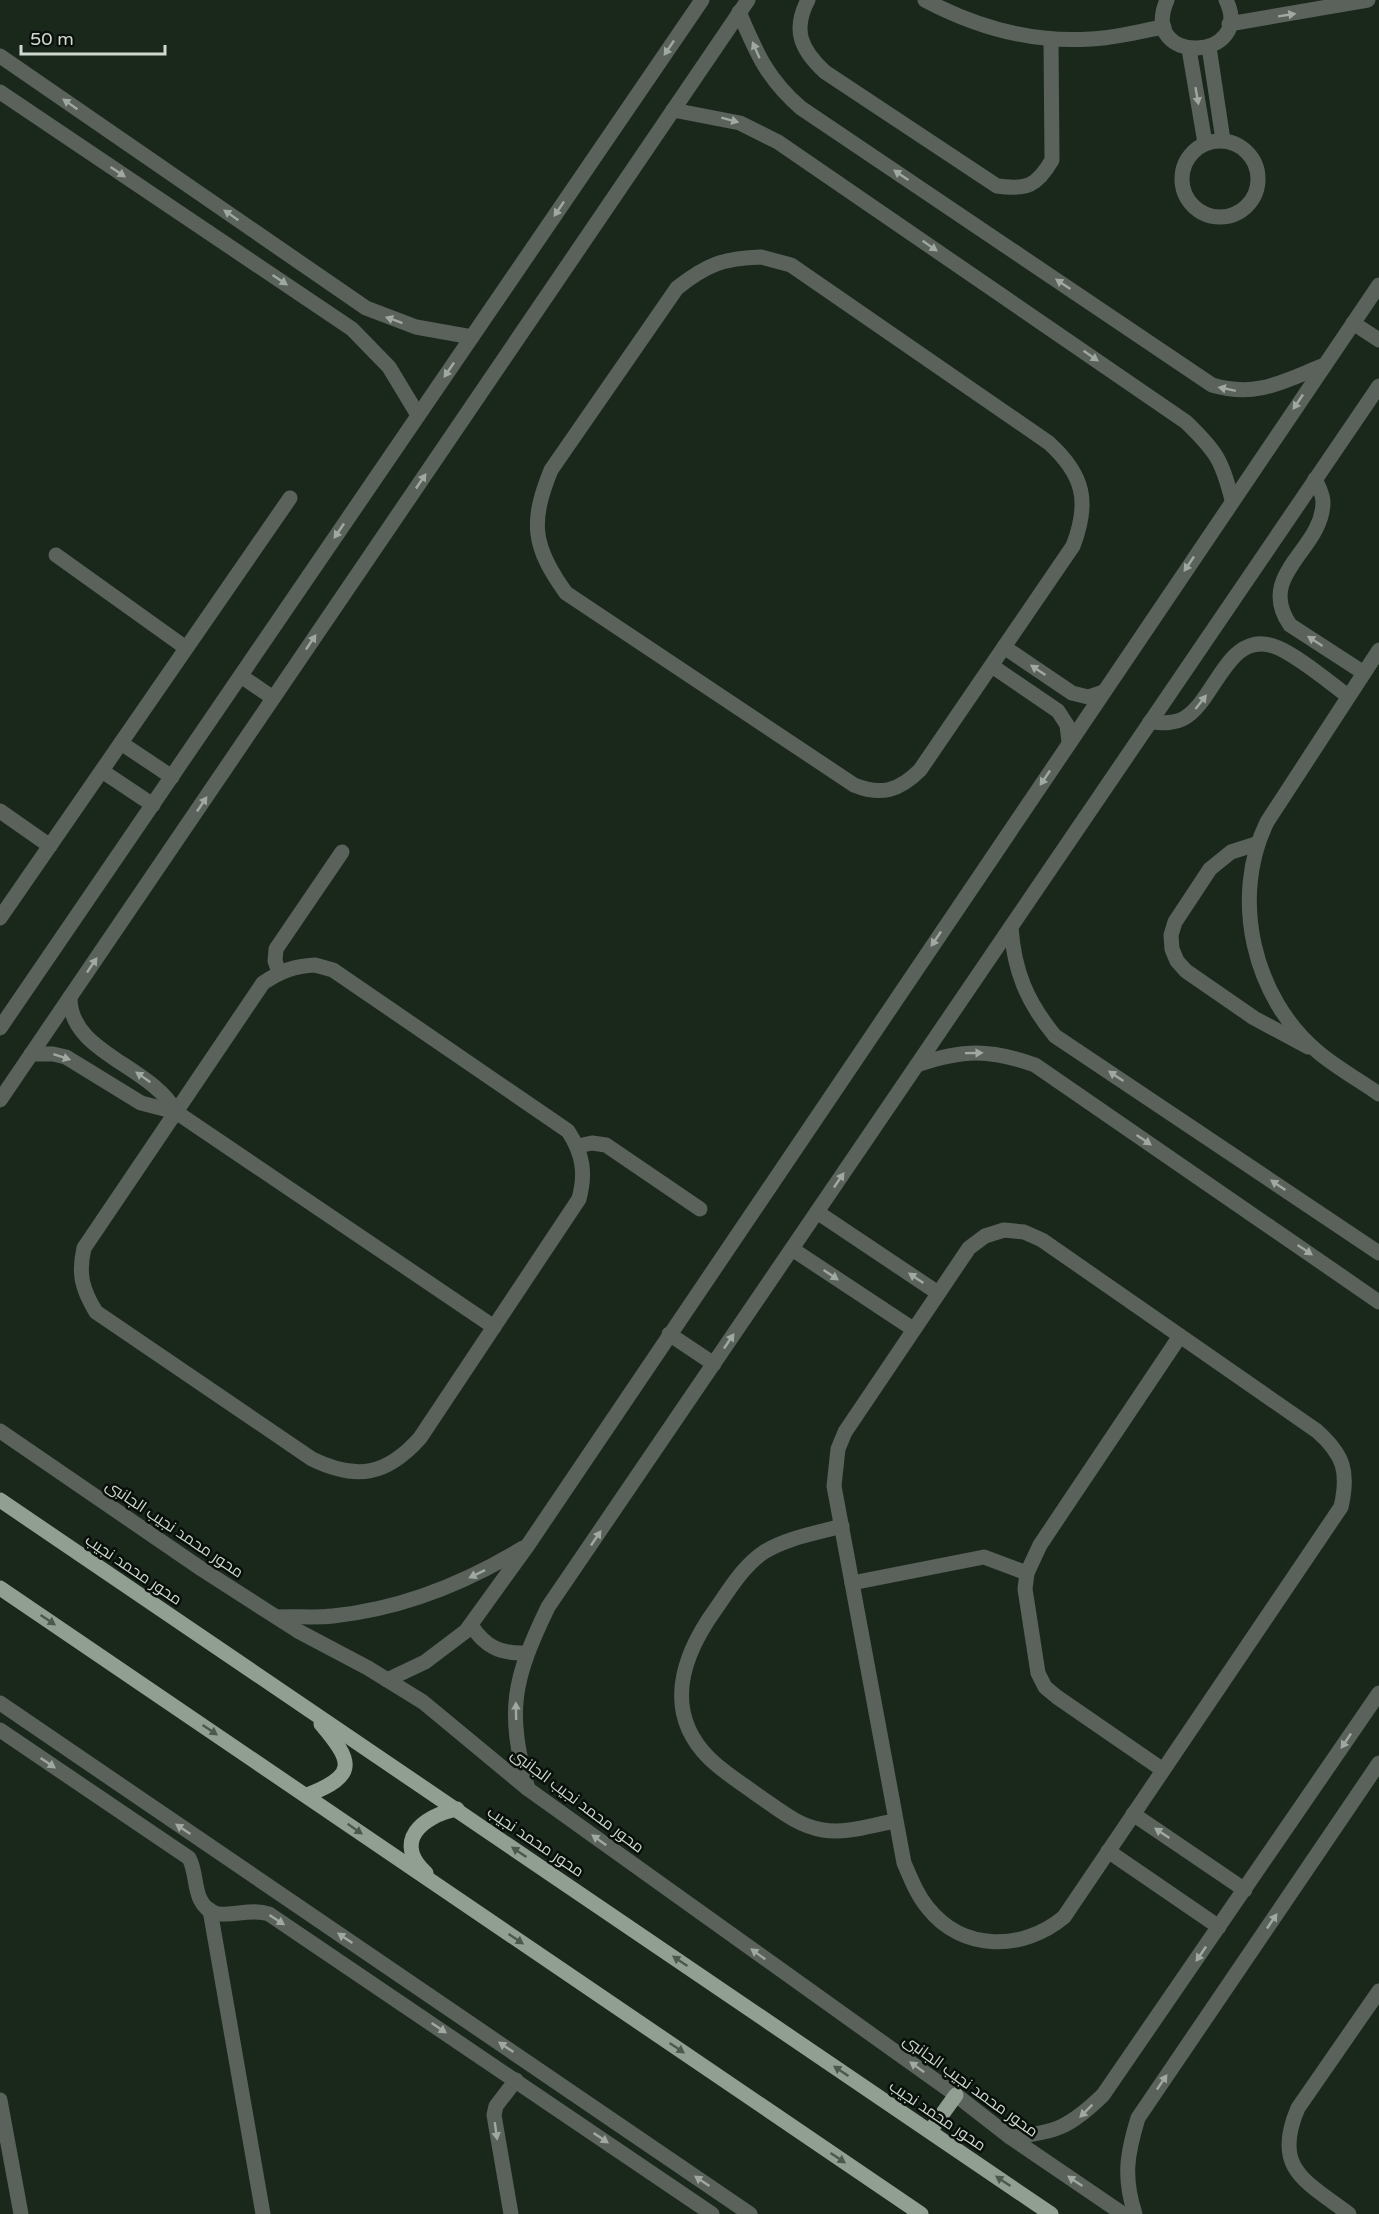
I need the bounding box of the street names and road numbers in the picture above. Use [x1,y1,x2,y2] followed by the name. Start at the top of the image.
[102,1475,248,1581] street label: محور محمد نجيب الجانبى
[82,1530,186,1608] street label: محور محمد نجيب
[508,1744,648,1856] street label: محور محمد نجيب الجانبى
[484,1802,588,1880] street label: محور محمد نجيب
[900,2030,1042,2140] street label: محور محمد نجيب الجانبى
[886,2076,990,2154] street label: محور محمد نجيب

